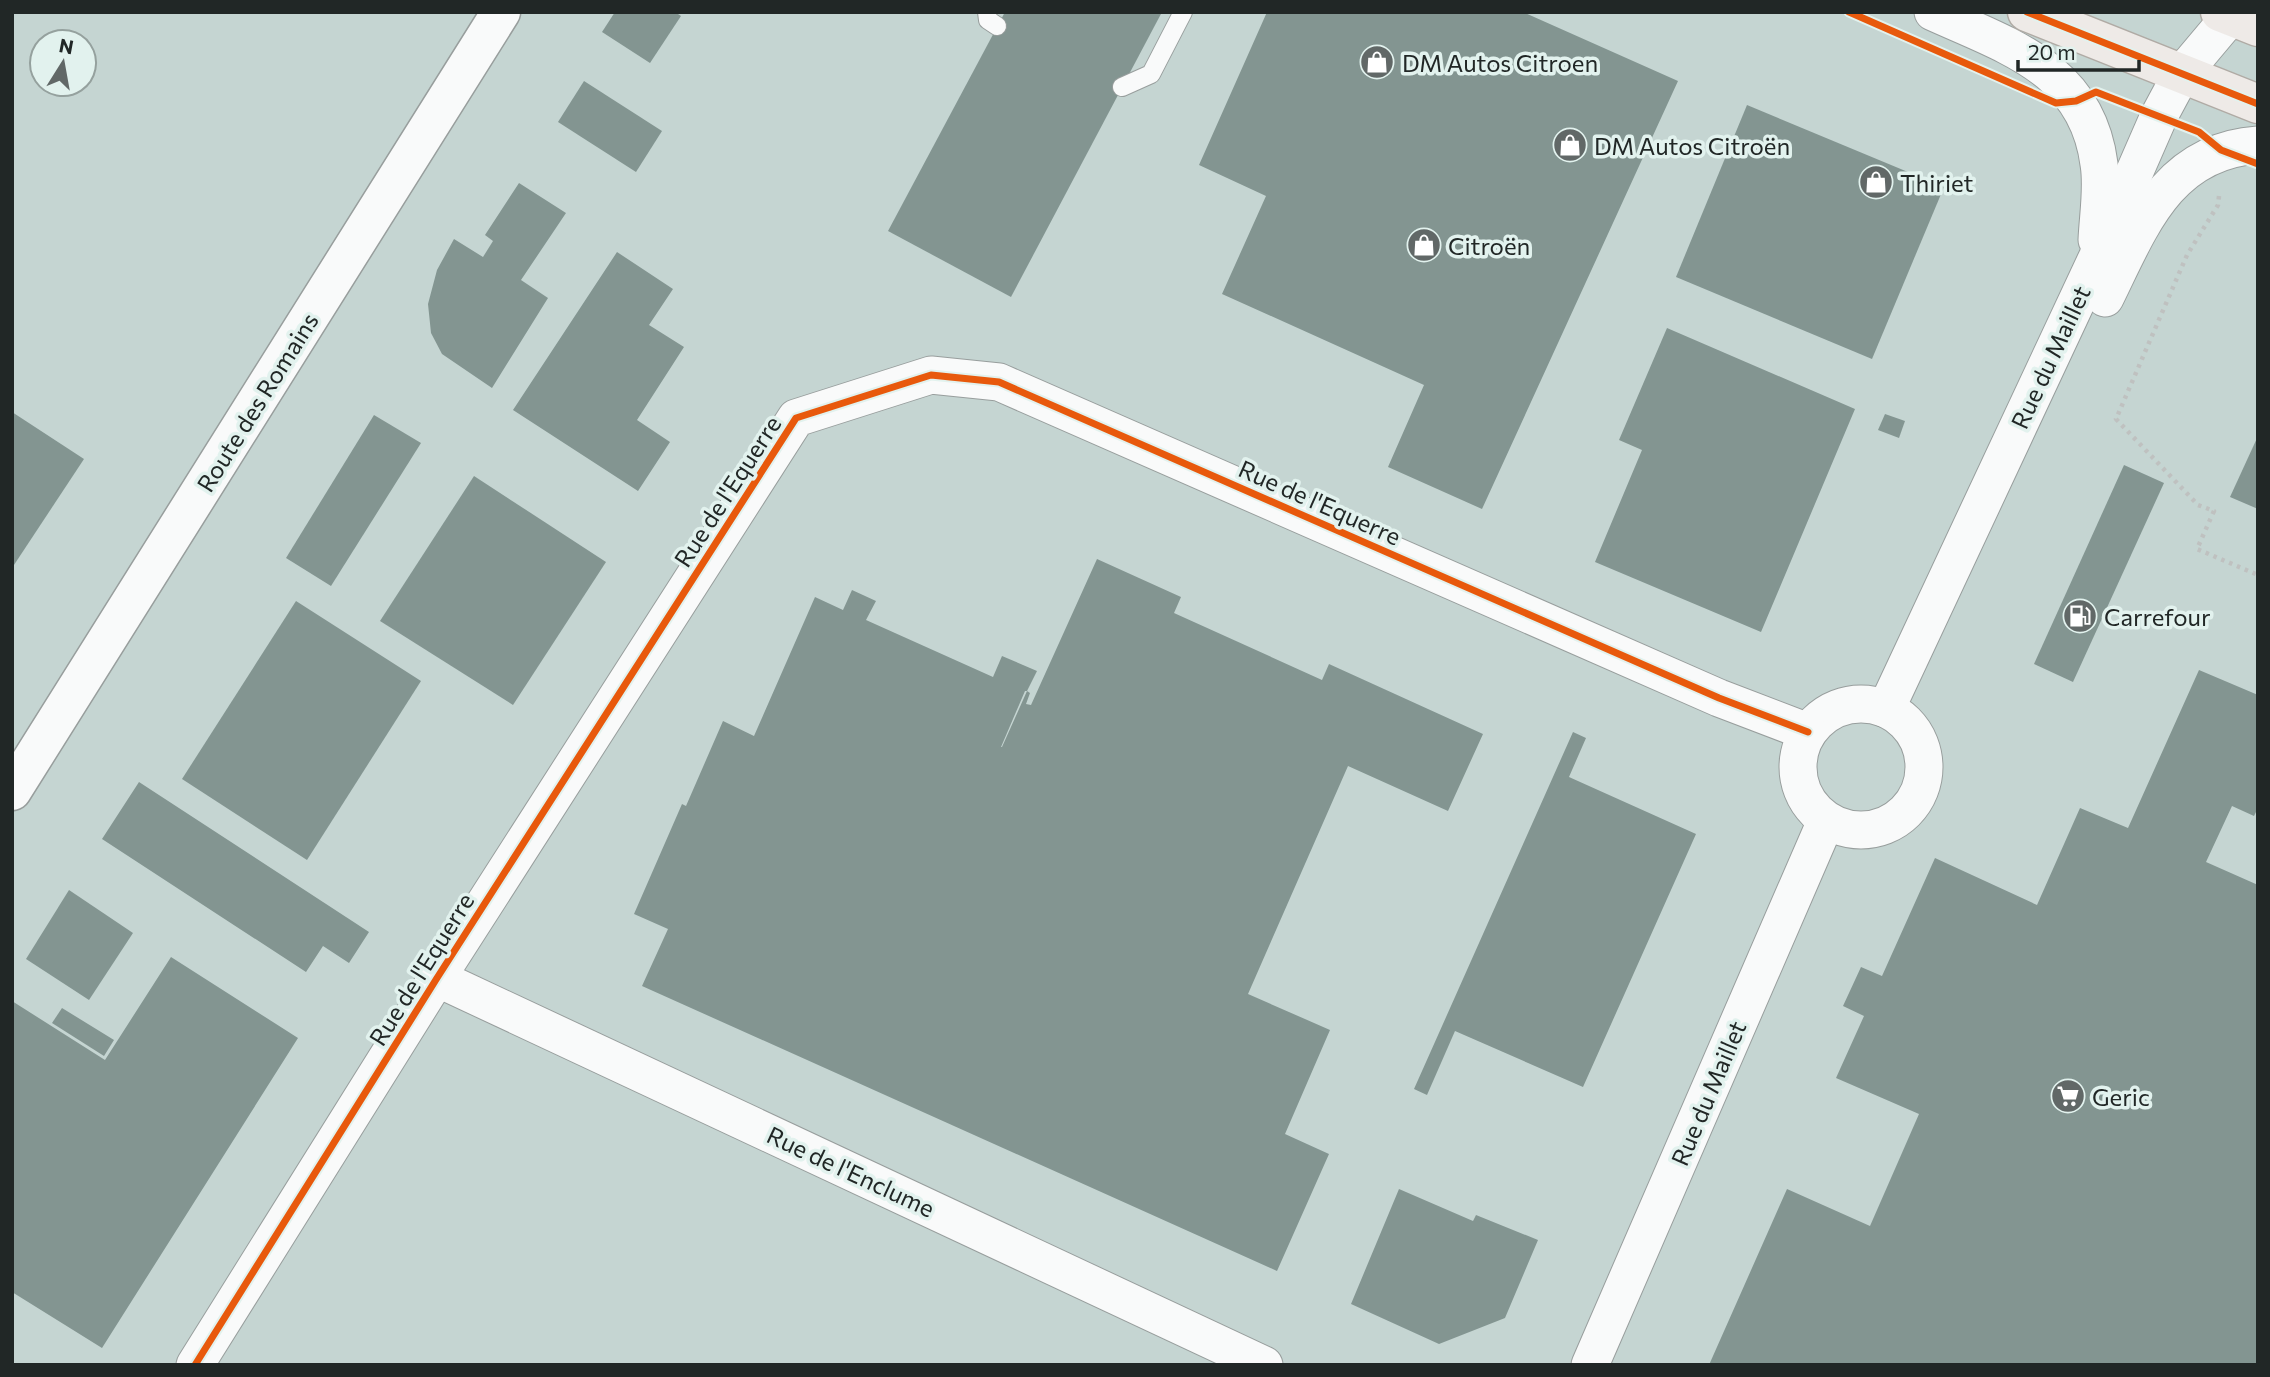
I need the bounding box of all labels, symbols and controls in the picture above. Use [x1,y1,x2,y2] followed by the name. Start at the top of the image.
[28,28,98,98] north arrow
[2018,28,2139,72] scale bar
[57,33,76,58] text: N
[2028,39,2076,64] text: 20 m
[1358,43,1396,81] shop icon: DM Autos Citroen
[1402,48,1598,77] place label: DM Autos Citroen
[1551,126,1589,164] shop icon: DM Autos Citroën
[1594,131,1790,160] place label: DM Autos Citroën
[1857,163,1895,201] shop icon: Thiriet
[1900,168,1974,197] place label: Thiriet
[1405,226,1443,264] shop icon: Citroën
[1448,231,1530,260] place label: Citroën
[2004,281,2096,433] street label: Rue du Maillet
[190,307,324,497] street label: Route des Romains
[667,410,787,572] street label: Rue de l'Equerre
[1234,453,1406,551] street label: Rue de l'Equerre
[2061,597,2099,635] fuel station icon: Carrefour
[2104,602,2211,631] place label: Carrefour
[362,887,480,1051] street label: Rue de l'Equerre
[1664,1016,1752,1170] street label: Rue du Maillet
[2049,1077,2087,1115] supermarket icon: Geric
[2092,1082,2150,1111] place label: Geric
[763,1119,939,1223] street label: Rue de l'Enclume

